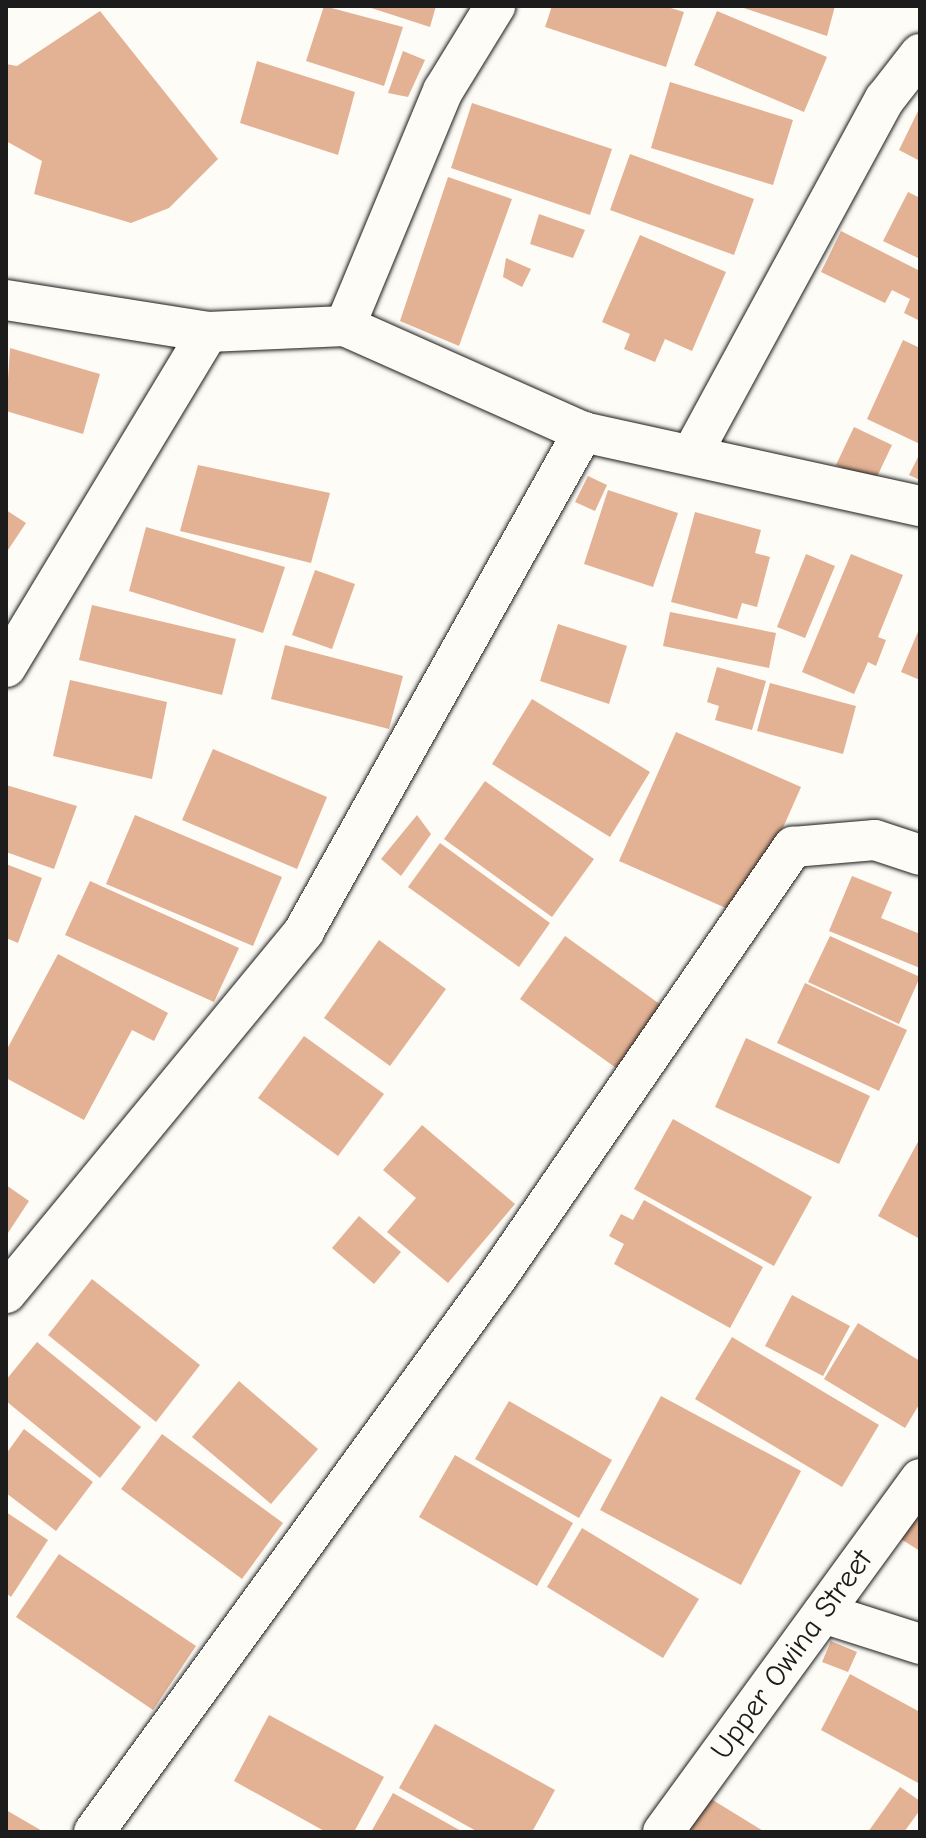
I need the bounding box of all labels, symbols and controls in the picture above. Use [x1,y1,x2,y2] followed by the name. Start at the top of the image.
[704,1543,880,1767] street label: Upper Owina Street

